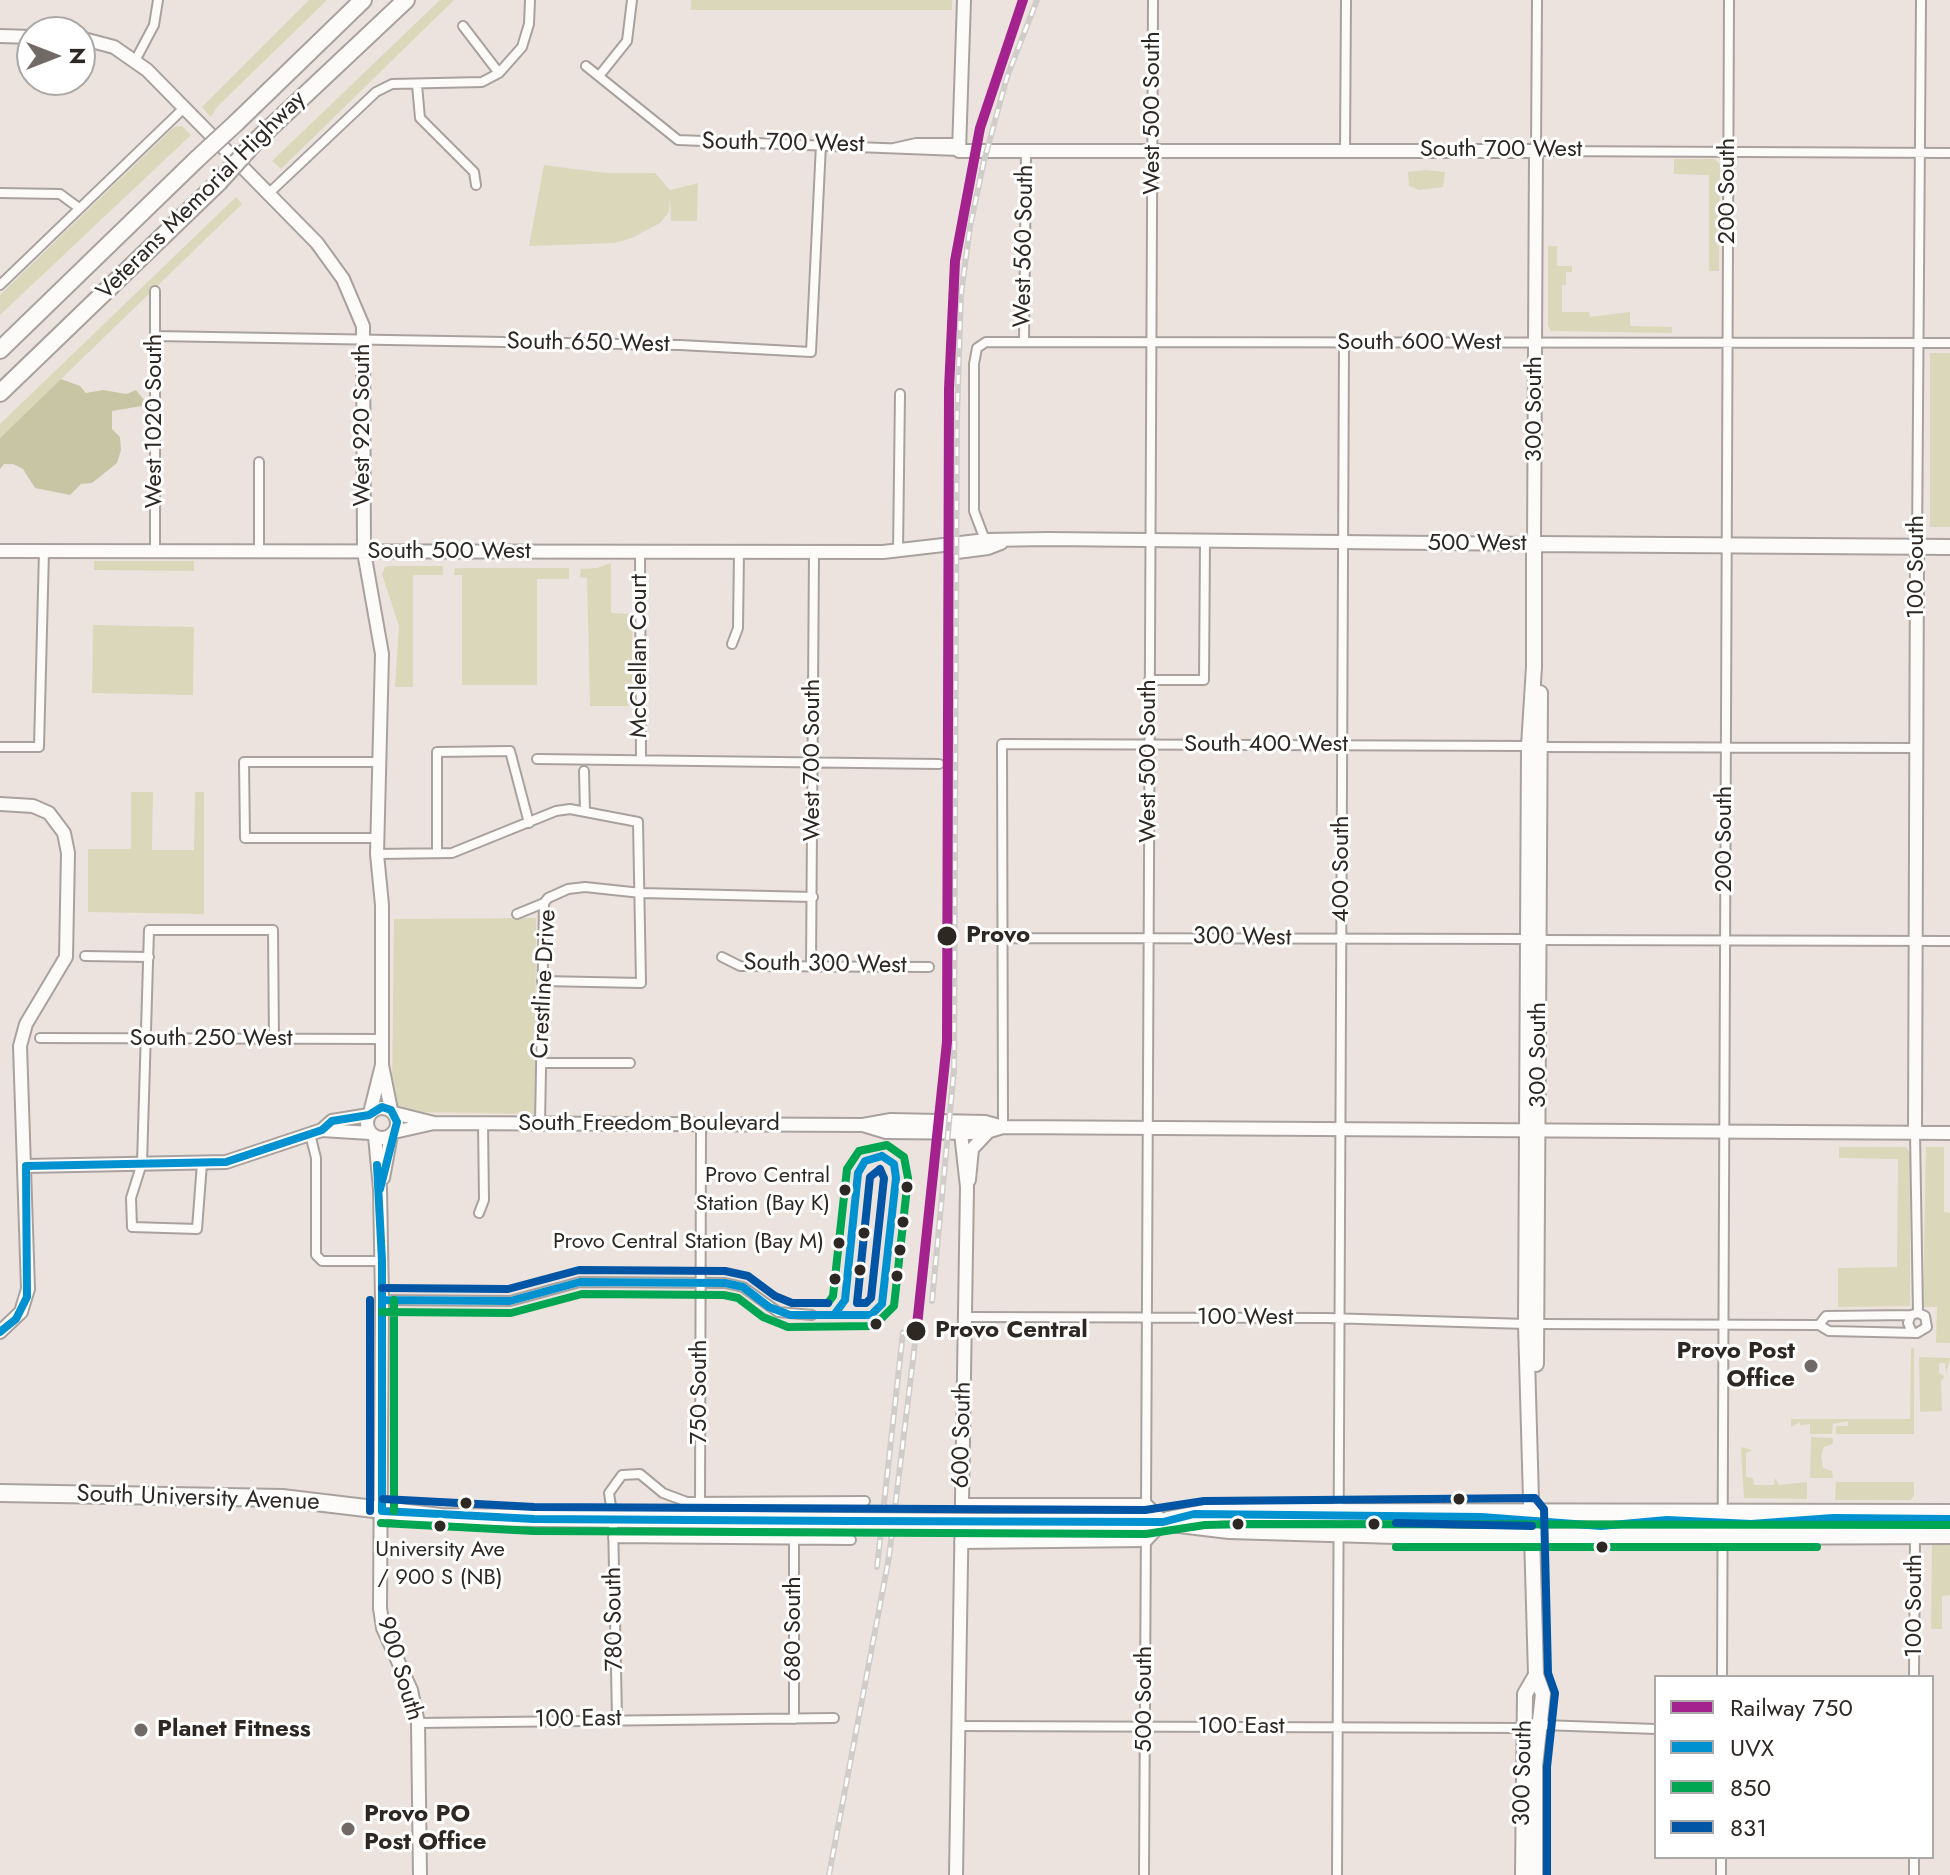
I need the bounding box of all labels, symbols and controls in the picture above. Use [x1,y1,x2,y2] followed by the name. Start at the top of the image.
[16,16,96,96] north arrow
[1139,31,1167,195] street label: West 500 South
[62,47,94,65] text: N
[91,85,313,307] street label: Veterans Memorial Highway
[701,128,865,160] street label: South 700 West
[1420,136,1582,164] street label: South 700 West
[1714,138,1742,244] street label: 200 South
[1009,164,1041,328] street label: West 560 South
[506,328,670,360] street label: South 650 West
[1337,329,1501,357] street label: South 600 West
[141,334,169,508] street label: West 1020 South
[349,343,377,507] street label: West 920 South
[1521,356,1549,462] street label: 300 South
[1903,515,1931,619] street label: 100 South
[1427,530,1527,558] street label: 500 West
[367,538,531,566] street label: South 500 West
[626,574,654,738] street label: McClellan Court
[799,679,827,841] street label: West 700 South
[1135,679,1163,843] street label: West 500 South
[1184,731,1348,759] street label: South 400 West
[1711,786,1739,892] street label: 200 South
[1328,815,1356,923] street label: 400 South
[527,909,563,1059] street label: Crestline Drive
[966,922,1030,950] place label: Provo
[1192,923,1292,953] street label: 300 West
[935,924,959,948] marker: Provo
[743,949,907,981] street label: South 300 West
[1525,1002,1553,1108] street label: 300 South
[130,1025,292,1053] street label: South 250 West
[518,1110,780,1138] street label: South Freedom Boulevard
[696,1164,830,1216] place label: Provo Central Station (Bay K)
[899,1179,915,1195] unlabelled marker
[837,1182,853,1198] marker: Provo Central Station (Bay K)
[895,1214,911,1230] unlabelled marker
[856,1225,872,1241] unlabelled marker
[553,1230,824,1256] place label: Provo Central Station (Bay M)
[831,1235,847,1251] marker: Provo Central Station (Bay M)
[892,1242,908,1258] unlabelled marker
[852,1262,868,1278] unlabelled marker
[889,1268,905,1284] unlabelled marker
[827,1271,843,1287] unlabelled marker
[1197,1304,1293,1332] street label: 100 West
[868,1316,884,1332] unlabelled marker
[935,1317,1088,1345] place label: Provo Central
[904,1319,928,1343] marker: Provo Central
[1677,1338,1795,1394] place label: Provo Post Office
[686,1340,714,1444] street label: 750 South
[1802,1357,1820,1375] marker: Provo Post Office
[948,1381,978,1489] street label: 600 South
[76,1480,320,1518] street label: South University Avenue
[1451,1491,1467,1507] unlabelled marker
[458,1495,474,1511] unlabelled marker
[1230,1516,1246,1532] unlabelled marker
[1366,1516,1382,1532] unlabelled marker
[432,1518,448,1534] marker: University Ave / 900 S (NB)
[375,1538,505,1590] place label: University Ave / 900 S (NB)
[1594,1539,1610,1555] unlabelled marker
[1901,1554,1929,1658] street label: 100 South
[600,1566,630,1672] street label: 780 South
[780,1576,808,1682] street label: 680 South
[370,1614,428,1724] street label: 900 South
[1131,1646,1159,1752] street label: 500 South
[1654,1675,1934,1859] legend
[1730,1690,1853,1725] text: Railway 750
[534,1705,622,1735] street label: 100 East
[1198,1713,1284,1741] street label: 100 East
[157,1716,311,1744] place label: Planet Fitness
[1509,1720,1539,1826] street label: 300 South
[132,1721,150,1739] marker: Planet Fitness
[1730,1730,1774,1765] text: UVX
[1730,1770,1771,1805] text: 850
[364,1801,487,1857] place label: Provo PO Post Office
[1730,1810,1767,1845] text: 831
[339,1820,357,1838] marker: Provo PO Post Office

